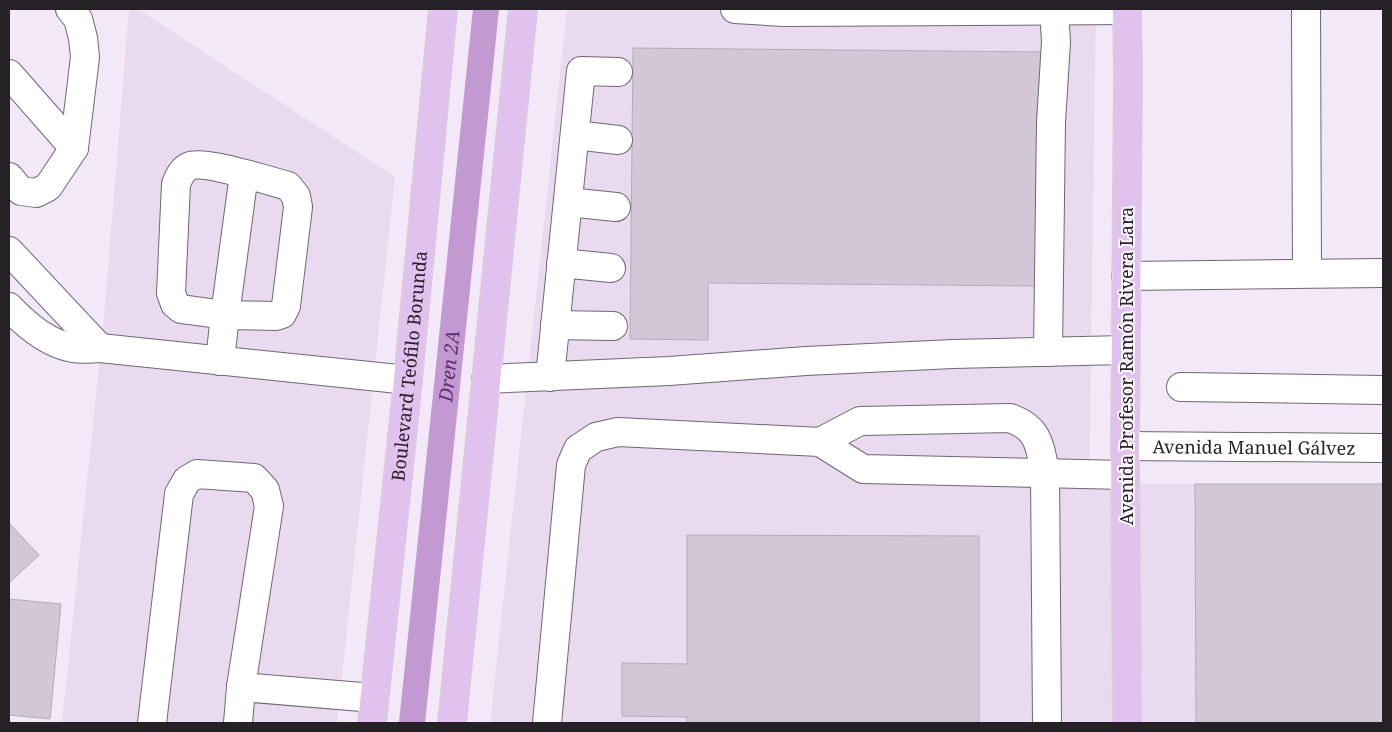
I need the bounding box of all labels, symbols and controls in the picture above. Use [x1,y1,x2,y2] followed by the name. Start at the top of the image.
[1114,207,1138,525] street label: Avenida Profesor Ramón Rivera Lara
[385,250,432,482] street label: Boulevard Teófilo Borunda
[432,329,466,404] water label: Dren 2A
[1152,434,1356,460] street label: Avenida Manuel Gálvez

